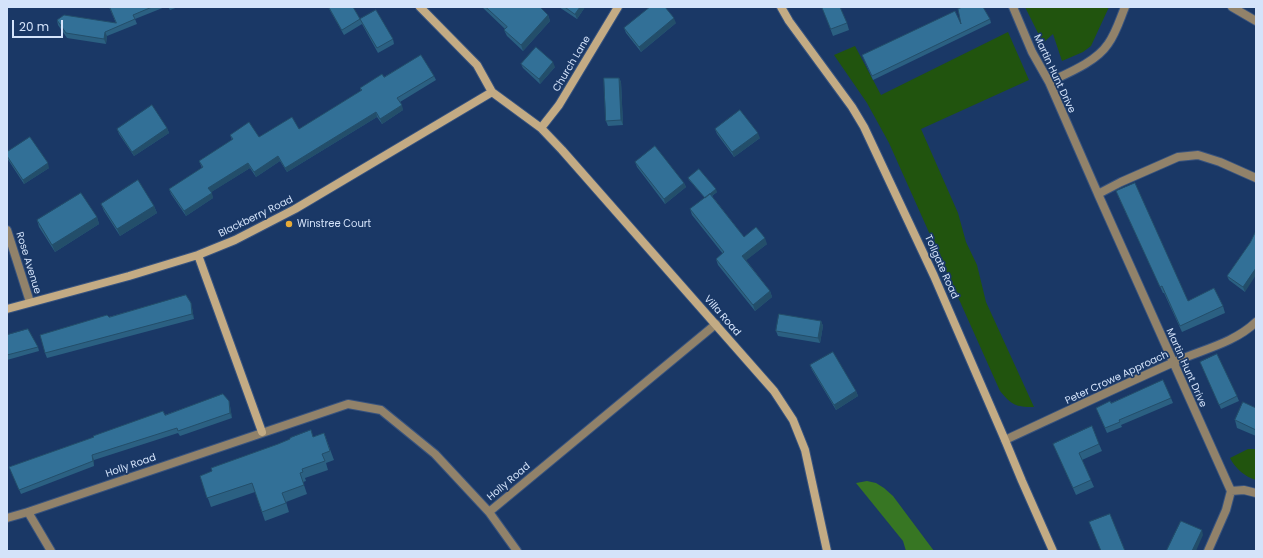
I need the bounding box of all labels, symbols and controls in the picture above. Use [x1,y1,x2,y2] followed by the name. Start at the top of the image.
[14,12,65,38] scale bar
[19,18,49,35] text: 20 m
[1031,33,1077,115] street label: Martin Hunt Drive
[551,34,593,94] street label: Church Lane
[217,194,295,240] street label: Blackberry Road
[297,218,371,230] place label: Winstree Court
[284,219,294,229] marker: Winstree Court
[13,231,43,295] street label: Rose Avenue
[922,233,960,301] street label: Tollgate Road
[701,293,743,339] street label: Villa Road
[1163,327,1209,409] street label: Martin Hunt Drive
[1063,349,1171,407] street label: Peter Crowe Approach
[104,452,158,480] street label: Holly Road
[485,461,533,503] street label: Holly Road

